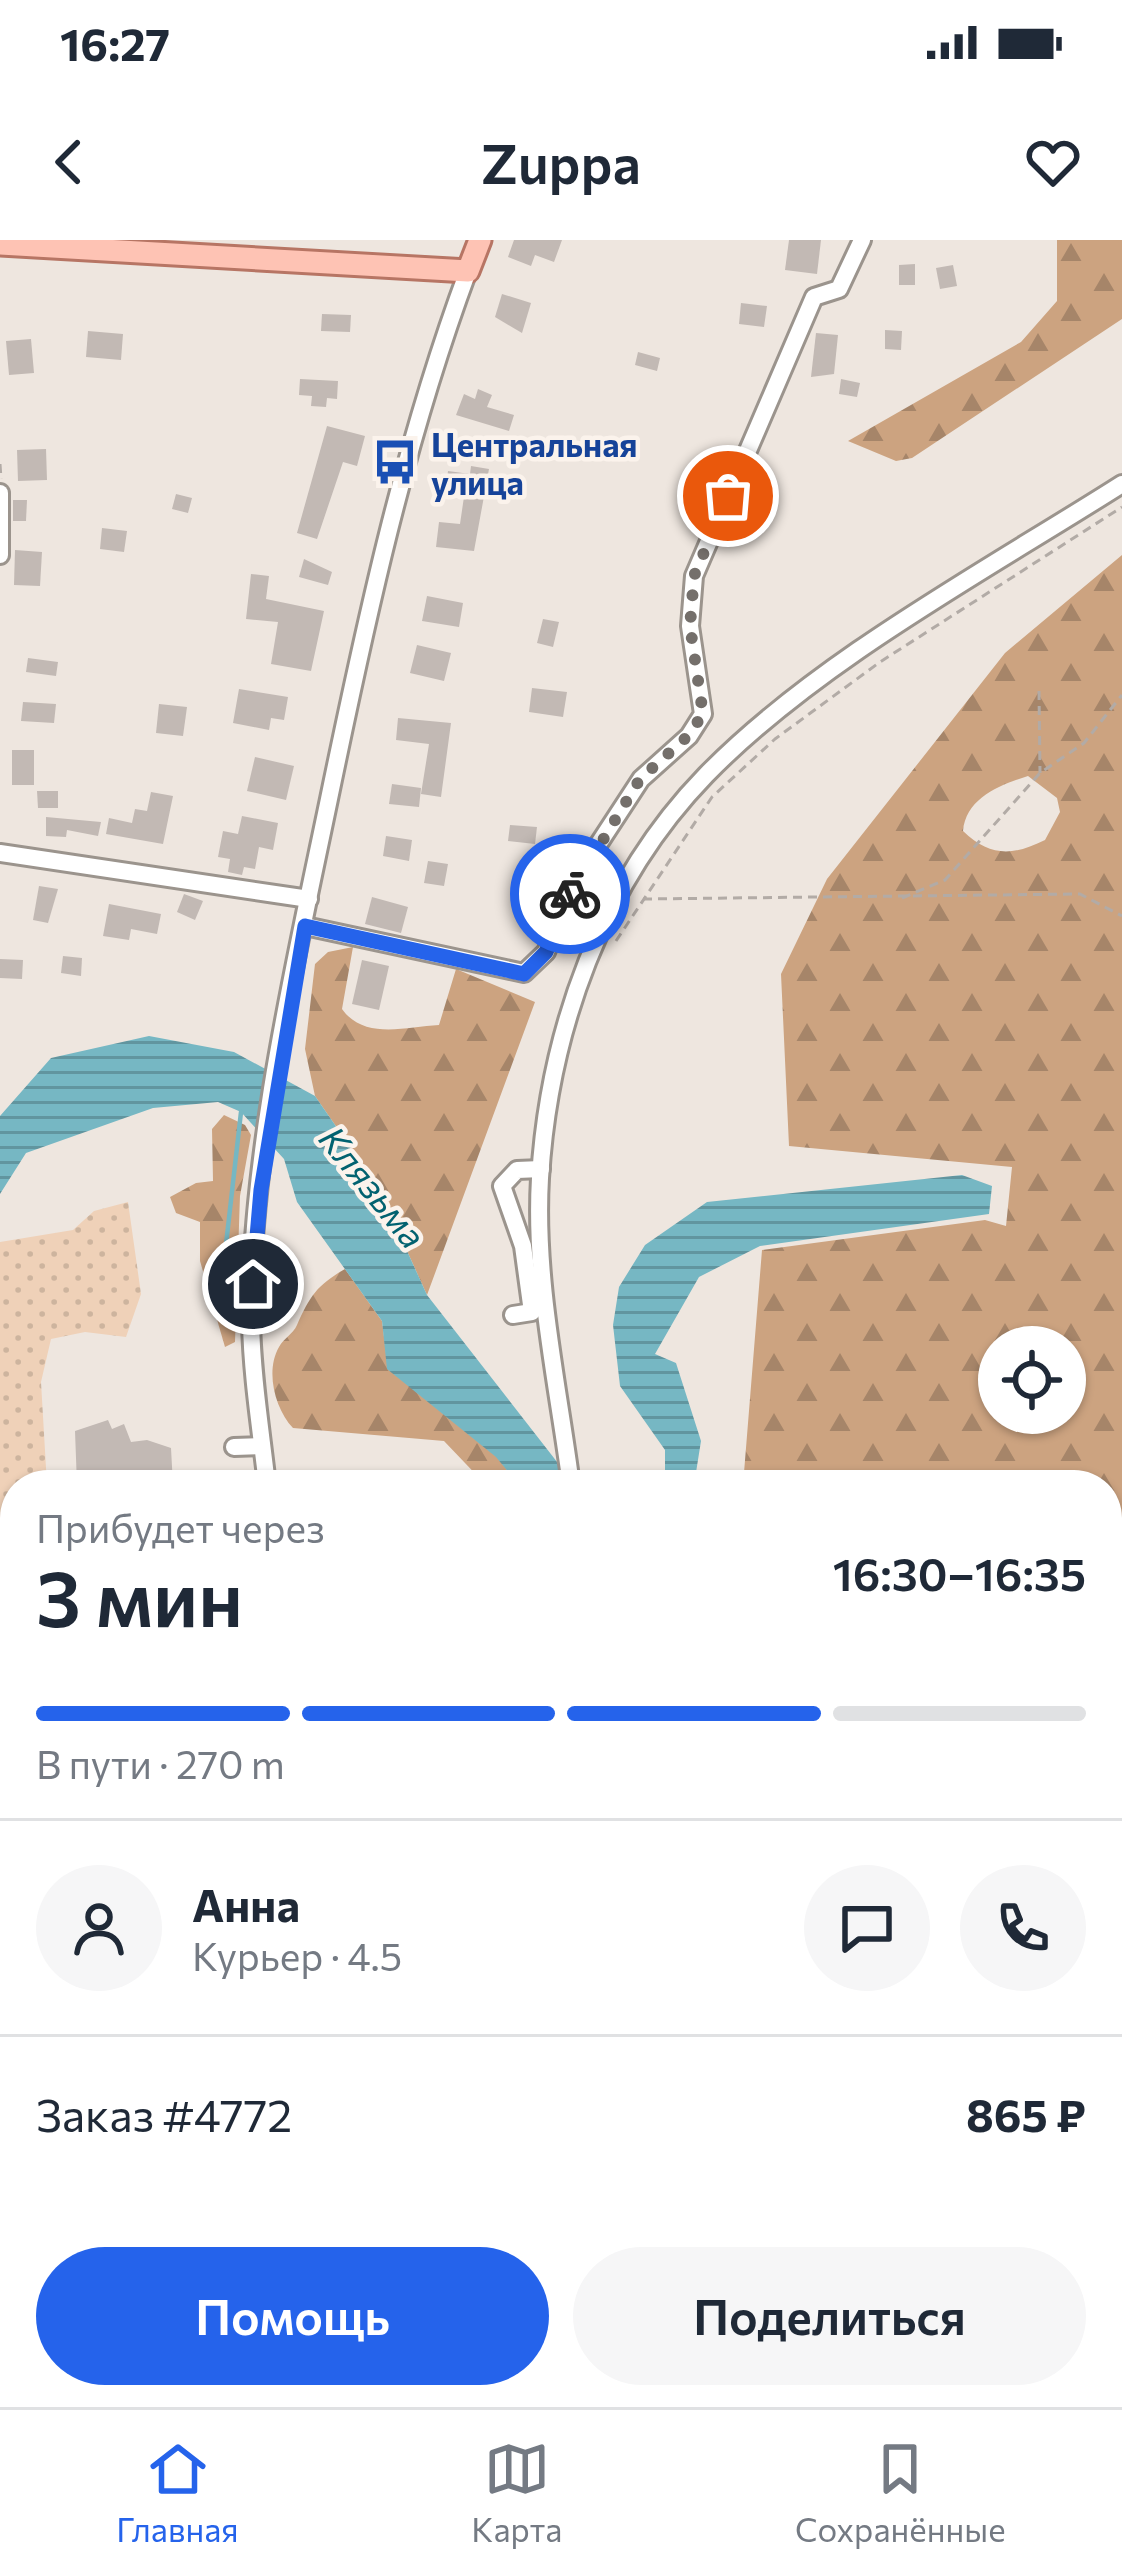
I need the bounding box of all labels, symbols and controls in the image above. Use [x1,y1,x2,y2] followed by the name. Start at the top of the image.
[60,15,170,70] text: 16:27
[36,129,102,195] icon: back
[481,129,641,195] text: Zuppa
[1020,129,1086,195] icon: heart
[431,423,638,502] place label: Центральная улица
[370,437,420,487] bus stop icon: Центральная улица
[677,445,779,547] pin
[695,463,761,529] icon: bag
[510,834,630,954] courier
[537,861,603,927] icon: bike
[312,1116,436,1256] water label: Клязьма
[202,1233,304,1335] pin
[220,1251,286,1317] icon: home
[978,1326,1086,1434] map controls
[978,1326,1086,1434] button: locate
[36,1503,325,1551] text: Прибудет через
[833,1545,1086,1600] text: 16:30–16:35
[36,1548,243,1643] text: 3 мин
[36,1739,285,1787] text: В пути · 270 m
[36,1865,162,1991] button: person
[804,1865,930,1991] button: chat
[960,1865,1086,1991] button: phone
[192,1876,300,1931] text: Анна
[192,1931,402,1979] text: Курьер · 4.5
[36,2086,292,2141] text: Заказ #4772
[966,2086,1086,2141] text: 865 ₽
[36,2247,549,2385] button: Помощь
[573,2247,1086,2385] button: Поделиться
[116,2436,239,2549] tab: Главная
[471,2436,562,2549] tab: Карта
[795,2436,1006,2549] tab: Сохранённые

